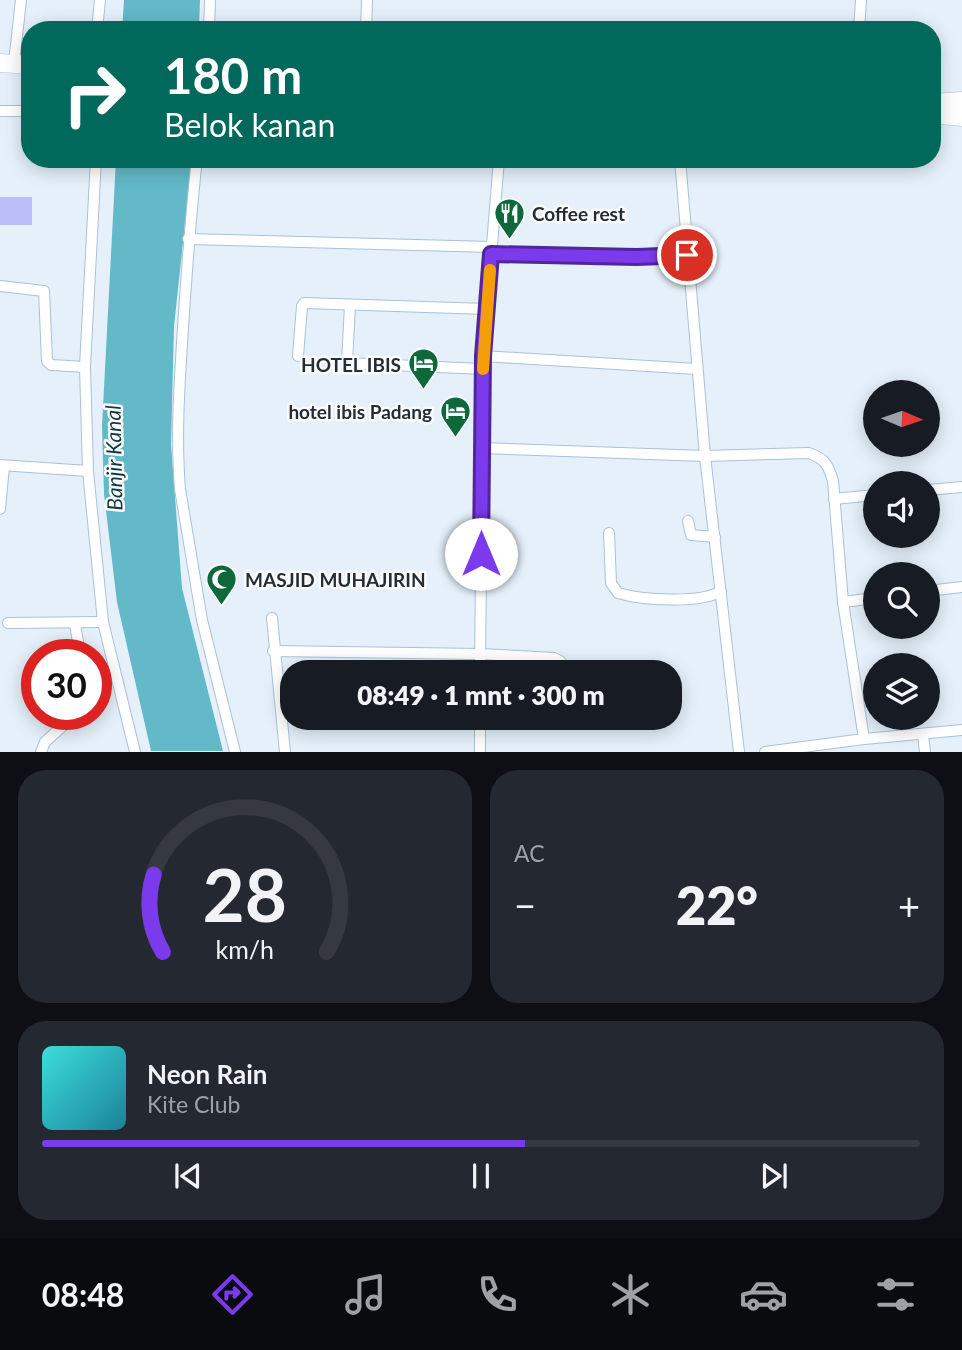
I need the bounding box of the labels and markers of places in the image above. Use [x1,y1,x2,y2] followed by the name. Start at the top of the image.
[492,196,526,240] restaurant icon: Coffee rest
[532,202,625,225] place label: Coffee rest
[657,225,717,285] pin
[407,347,441,391] hotel icon: HOTEL IBIS
[301,353,401,376] place label: HOTEL IBIS
[438,394,472,438] hotel icon: hotel ibis Padang
[288,400,432,423] place label: hotel ibis Padang
[205,562,239,606] mosque icon: MASJID MUHAJIRIN
[245,568,426,591] place label: MASJID MUHAJIRIN

